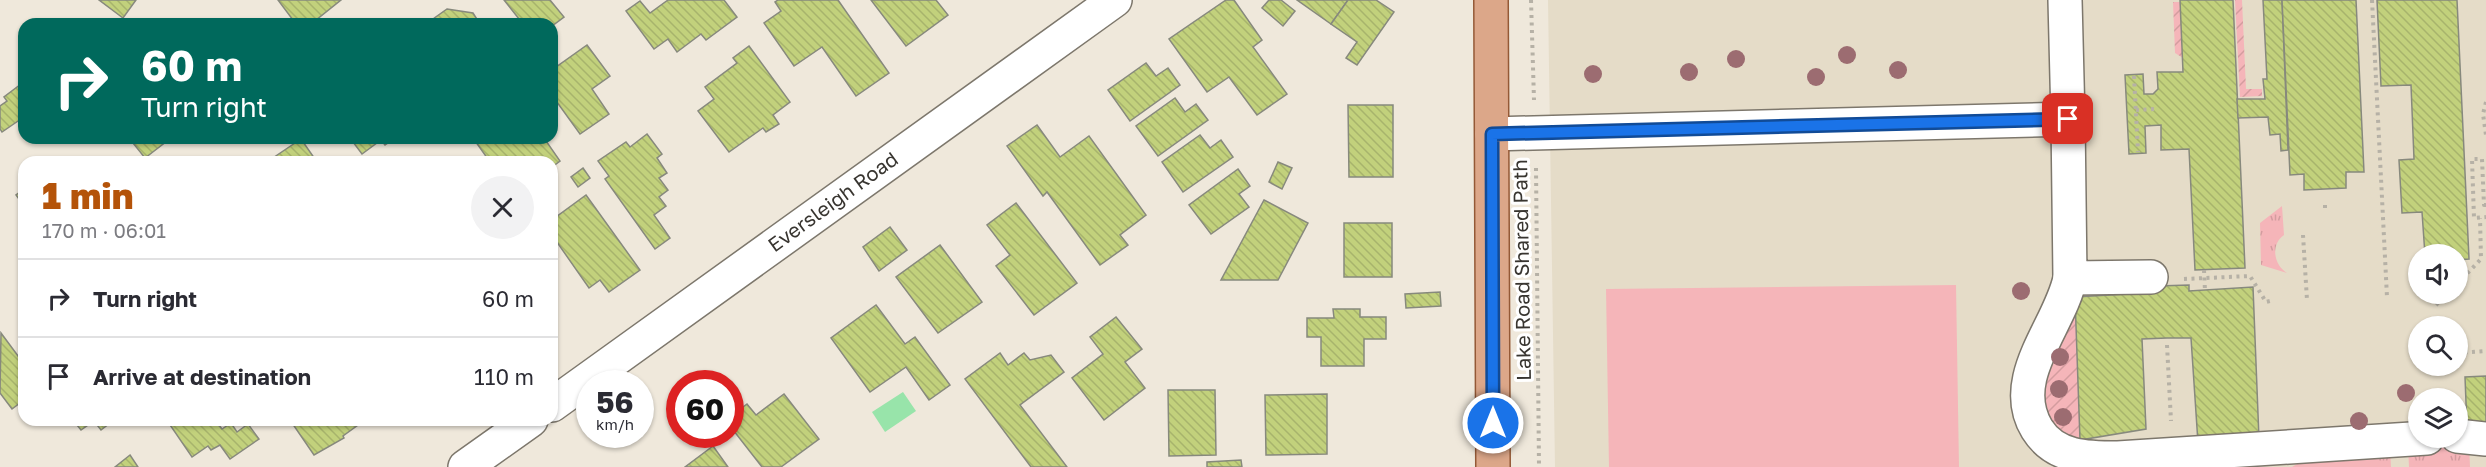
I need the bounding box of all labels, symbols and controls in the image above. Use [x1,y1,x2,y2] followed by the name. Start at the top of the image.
[141,40,242,90] text: 60 m
[42,42,120,120] icon: right
[141,91,267,123] text: Turn right
[2042,93,2093,144] pin
[2051,102,2084,135] icon: arrive
[763,146,902,256] street label: Eversleigh Road
[1507,159,1535,381] street label: Lake Road Shared Path
[42,174,133,217] text: 1 min
[471,176,534,239] button: close
[42,218,166,242] text: 170 m · 06:01
[2408,244,2468,448] map controls
[2408,244,2468,304] button: sound
[42,282,75,315] icon: right
[93,285,197,312] text: Turn right
[482,285,534,312] text: 60 m
[2408,316,2468,376] button: search
[42,360,75,393] icon: arrive
[93,363,311,390] text: Arrive at destination
[474,363,534,390] text: 110 m
[666,370,744,448] speed limit sign: 60
[596,384,634,420] text: 56
[2408,388,2468,448] button: layers
[1461,391,1525,455] position arrow
[596,415,634,433] text: km/h

